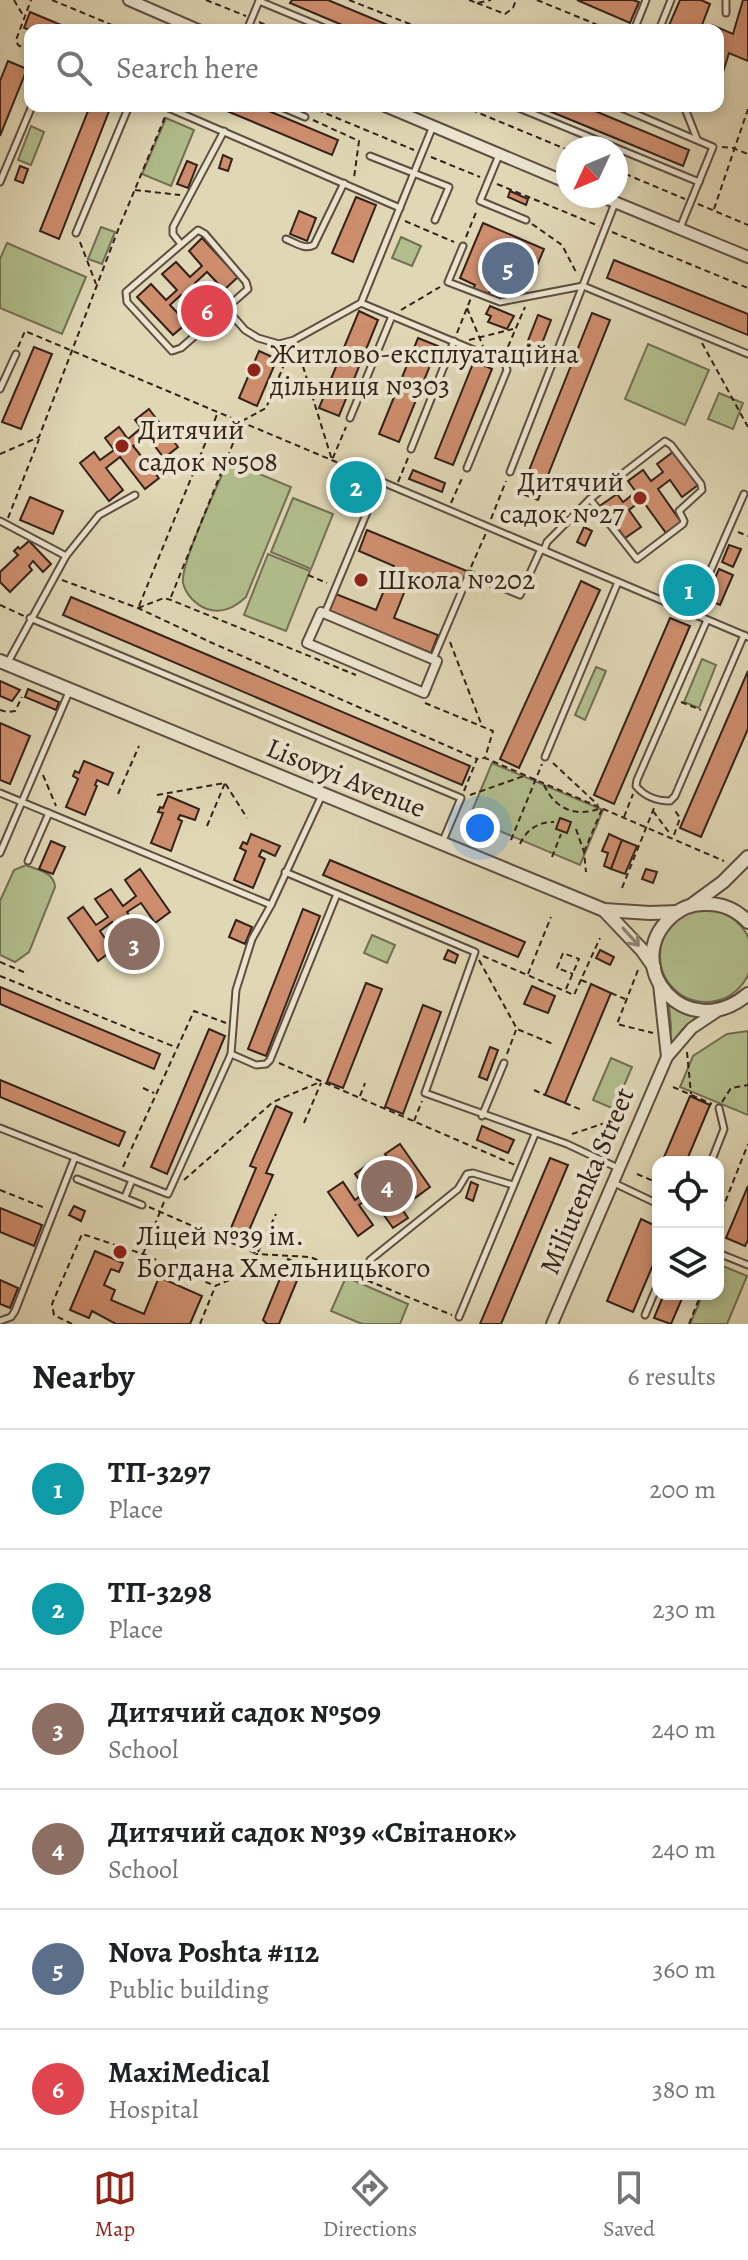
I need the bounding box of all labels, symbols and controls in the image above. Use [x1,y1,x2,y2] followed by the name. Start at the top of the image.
[24,24,724,112] search box
[52,46,96,90] icon: search
[116,48,259,88] text: Search here
[556,136,628,208] north arrow
[482,238,534,298] pin: 5
[181,281,233,341] pin: 6
[269,335,579,405] place label: Житлово-експлуатаційна дільниця №303
[245,361,263,379] marker: Житлово-експлуатаційна дільниця №303
[138,411,278,481] place label: Дитячий садок №508
[113,437,131,455] marker: Дитячий садок №508
[330,457,382,517] pin: 2
[500,463,624,533] place label: Дитячий садок №27
[631,489,649,507] marker: Дитячий садок №27
[663,560,715,620] pin: 1
[377,561,535,599] place label: Школа №202
[352,571,370,589] marker: Школа №202
[261,729,431,827] street label: Lisovyi Avenue
[460,808,500,848] your location
[108,914,160,974] pin: 3
[621,927,639,947] one-way arrow
[531,1082,643,1280] street label: Miliutenka Street
[361,1156,413,1216] pin: 4
[652,1156,724,1300] map controls
[652,1156,724,1228] button: locate
[136,1217,430,1287] place label: Ліцей №39 ім. Богдана Хмельницького
[652,1228,724,1300] button: layers
[111,1243,129,1261] marker: Ліцей №39 ім. Богдана Хмельницького
[32,1353,135,1400] text: Nearby
[628,1359,716,1394] text: 6 results
[108,1452,211,1492] text: ТП-3297
[53,1472,63,1507] text: 1
[649,1472,716,1507] text: 200 m
[108,1492,163,1527] text: Place
[108,1572,212,1612] text: ТП-3298
[52,1592,64,1627] text: 2
[652,1592,716,1627] text: 230 m
[108,1612,163,1647] text: Place
[108,1692,381,1732] text: Дитячий садок №509
[52,1712,64,1747] text: 3
[651,1712,716,1747] text: 240 m
[108,1732,178,1767] text: School
[108,1812,517,1852] text: Дитячий садок №39 «Світанок»
[52,1832,64,1867] text: 4
[651,1832,716,1867] text: 240 m
[108,1852,178,1887] text: School
[108,1932,319,1972] text: Nova Poshta #112
[52,1952,64,1987] text: 5
[653,1952,716,1987] text: 360 m
[108,1972,269,2007] text: Public building
[108,2052,270,2092] text: MaxiMedical
[52,2072,64,2107] text: 6
[652,2072,716,2107] text: 380 m
[108,2092,199,2127] text: Hospital
[93,2166,137,2244] tab: Map
[323,2166,417,2244] tab: Directions
[603,2166,655,2244] tab: Saved

